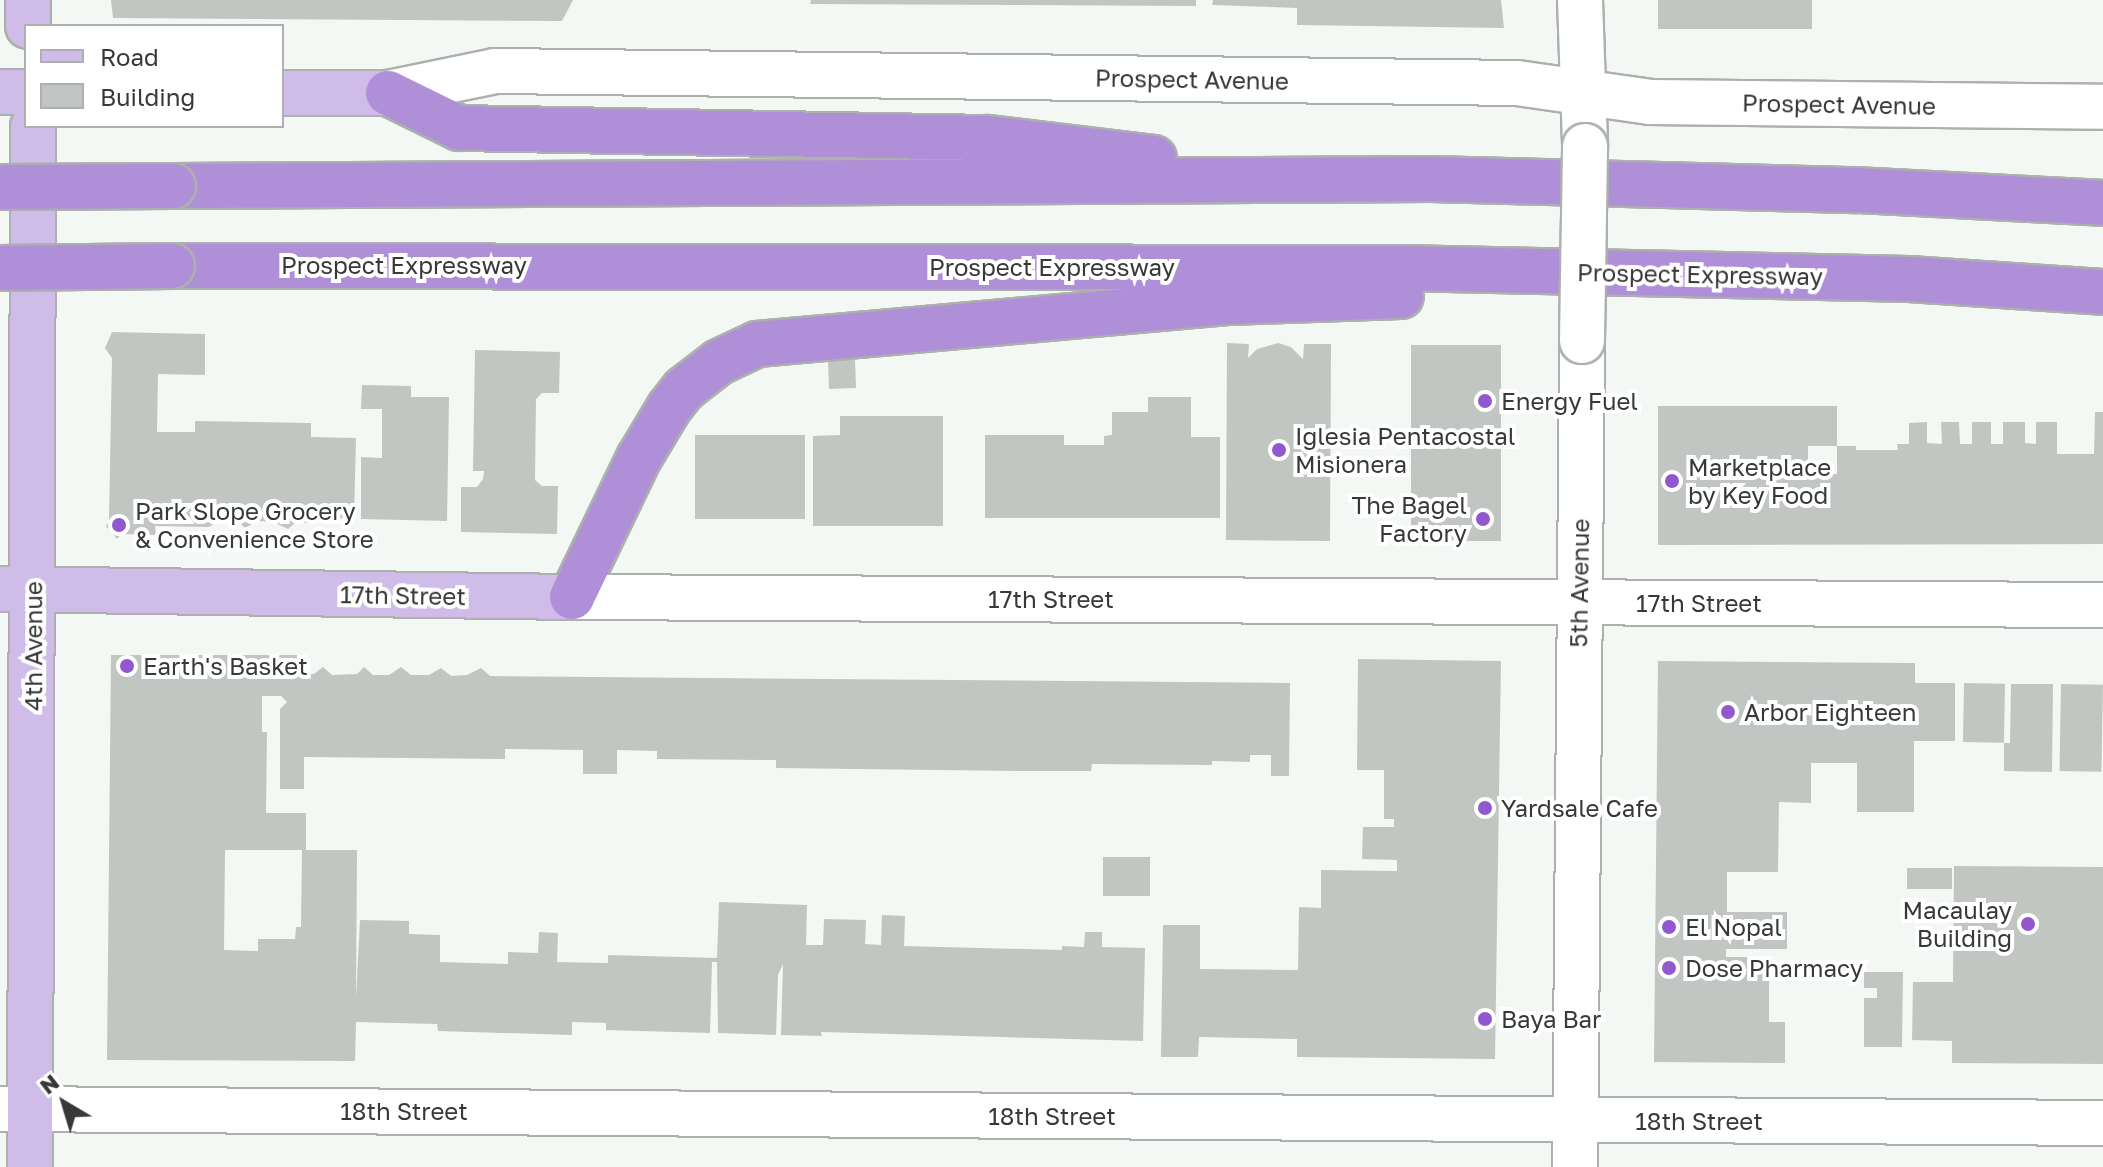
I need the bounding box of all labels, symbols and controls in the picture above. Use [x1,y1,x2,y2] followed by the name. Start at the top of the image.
[24,24,284,128] legend
[100,42,159,71] text: Road
[1095,63,1289,95] street label: Prospect Avenue
[100,82,195,111] text: Building
[1742,88,1936,120] street label: Prospect Avenue
[281,251,527,279] street label: Prospect Expressway
[929,253,1175,281] street label: Prospect Expressway
[1577,257,1823,291] street label: Prospect Expressway
[1501,387,1638,415] place label: Energy Fuel
[1476,392,1494,410] marker: Energy Fuel
[1295,422,1515,478] place label: Iglesia Pentacostal Misionera
[1270,441,1288,459] marker: Iglesia Pentacostal Misionera
[1688,453,1831,509] place label: Marketplace by Key Food
[1663,472,1681,490] marker: Marketplace by Key Food
[1351,491,1467,547] place label: The Bagel Factory
[135,497,374,553] place label: Park Slope Grocery & Convenience Store
[1474,510,1492,528] marker: The Bagel Factory
[110,516,128,534] marker: Park Slope Grocery & Convenience Store
[1563,518,1595,648] street label: 5th Avenue
[340,580,466,610] street label: 17th Street
[19,581,47,711] street label: 4th Avenue
[988,585,1114,613] street label: 17th Street
[1636,589,1762,617] street label: 17th Street
[143,652,308,680] place label: Earth's Basket
[118,657,136,675] marker: Earth's Basket
[1744,698,1917,726] place label: Arbor Eighteen
[1719,703,1737,721] marker: Arbor Eighteen
[1501,794,1658,822] place label: Yardsale Cafe
[1476,799,1494,817] marker: Yardsale Cafe
[1902,896,2012,952] place label: Macaulay Building
[1685,913,1782,941] place label: El Nopal
[2019,915,2037,933] marker: Macaulay Building
[1660,918,1678,936] marker: El Nopal
[1685,954,1863,982] place label: Dose Pharmacy
[1660,959,1678,977] marker: Dose Pharmacy
[1501,1005,1601,1033] place label: Baya Bar
[1476,1010,1494,1028] marker: Baya Bar
[24,1063,104,1143] north arrow
[34,1068,64,1099] text: N
[340,1097,468,1125] street label: 18th Street
[988,1102,1116,1130] street label: 18th Street
[1635,1107,1763,1135] street label: 18th Street

